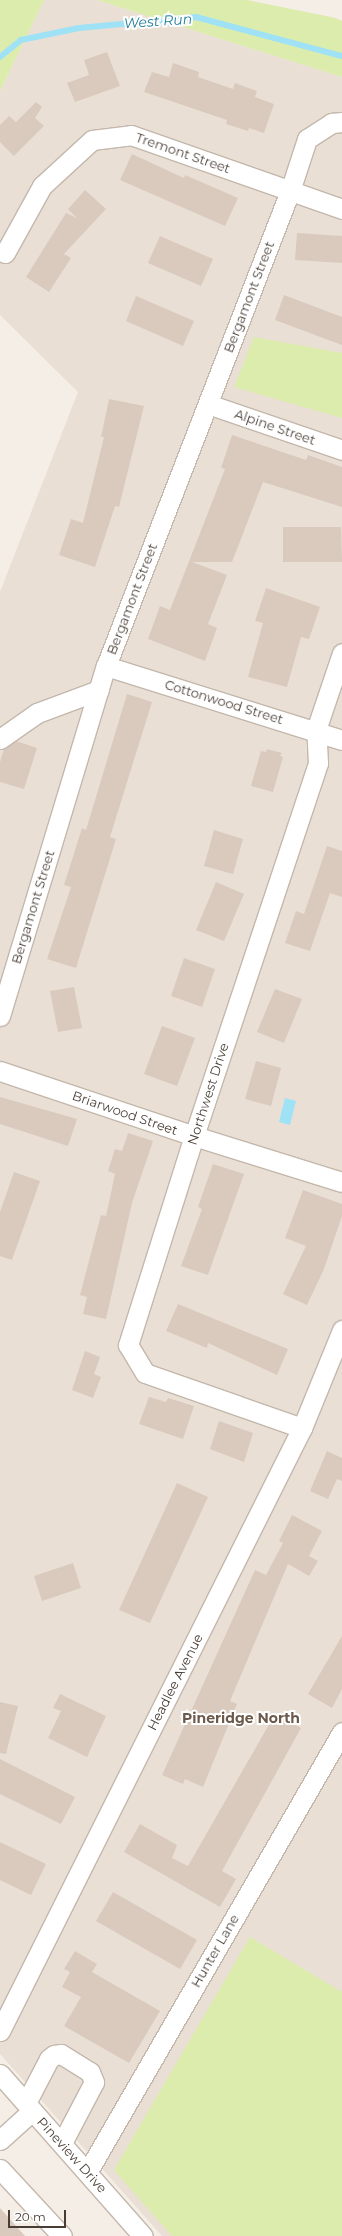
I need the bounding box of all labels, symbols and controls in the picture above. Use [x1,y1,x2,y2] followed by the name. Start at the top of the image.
[123,10,193,32] water label: West Run
[134,130,232,176] street label: Tremont Street
[221,239,277,355] street label: Bergamont Street
[233,406,317,448] street label: Alpine Street
[104,541,160,657] street label: Bergamont Street
[163,677,285,727] street label: Cottonwood Street
[8,848,58,966] street label: Bergamont Street
[184,1041,232,1147] street label: Northwest Drive
[70,1088,180,1138] street label: Briarwood Street
[144,1631,206,1733] street label: Headlee Avenue
[182,1710,300,1726] district label: Pineridge North
[188,1912,242,1990] street label: Hunter Lane
[34,2114,110,2196] street label: Pineview Drive
[10,2202,68,2228] scale bar
[15,2209,46,2224] text: 20 m

